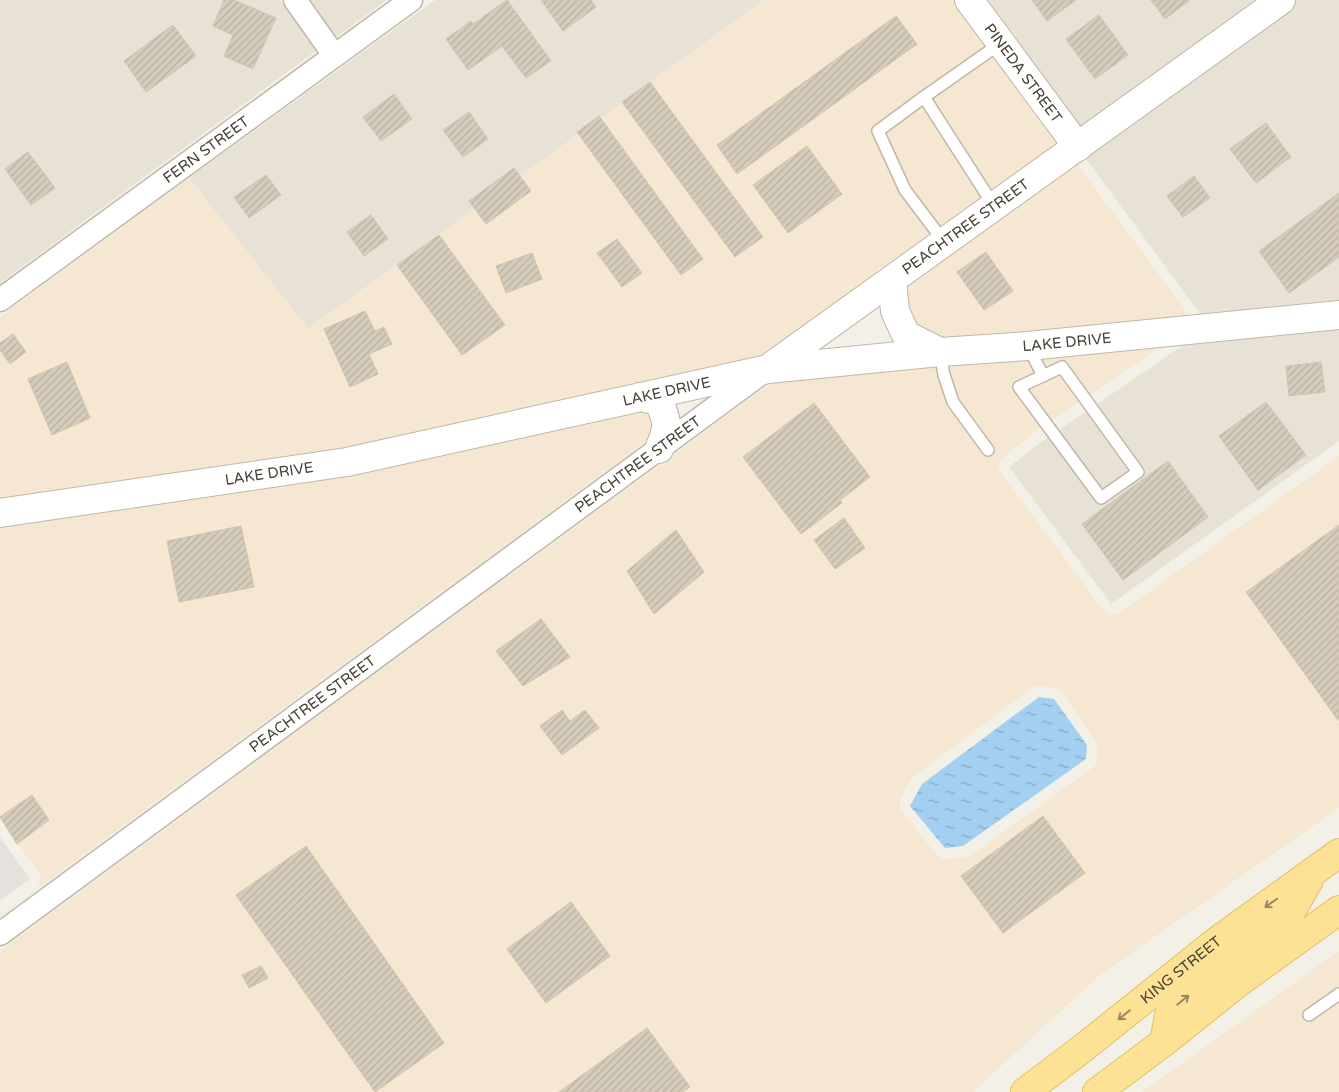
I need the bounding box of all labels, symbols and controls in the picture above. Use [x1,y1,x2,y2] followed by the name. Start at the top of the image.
[981,20,1066,126] street label: PINEDA STREET
[159,112,253,187] street label: FERN STREET
[898,175,1033,278] street label: PEACHTREE STREET
[1022,329,1112,355] street label: LAKE DRIVE
[621,373,712,410] street label: LAKE DRIVE
[571,412,704,517] street label: PEACHTREE STREET
[224,458,315,489] street label: LAKE DRIVE
[246,652,379,756] street label: PEACHTREE STREET
[1264,898,1278,908] one-way arrow
[1137,932,1225,1008] street label: KING STREET
[1177,994,1190,1005] one-way arrow
[1118,1010,1131,1021] one-way arrow

